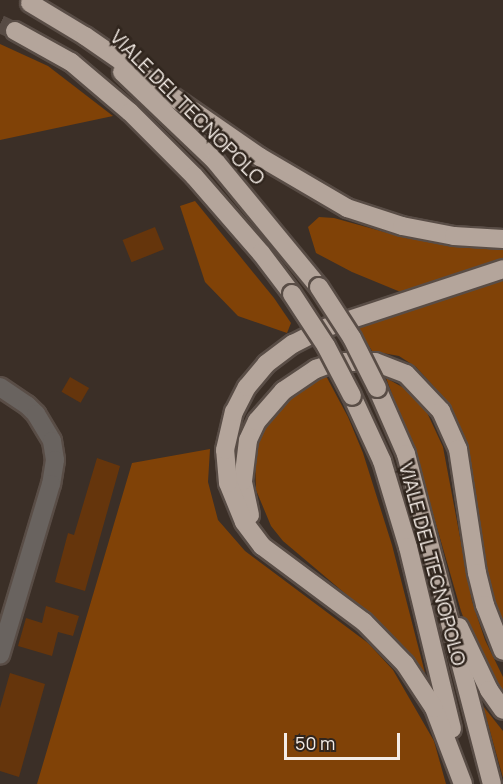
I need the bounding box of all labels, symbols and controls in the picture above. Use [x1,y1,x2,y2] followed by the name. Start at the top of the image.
[105,24,271,190] street label: VIALE DEL TECNOPOLO
[394,459,472,669] street label: VIALE DEL TECNOPOLO
[287,721,402,759] scale bar
[295,731,335,755] text: 50 m

